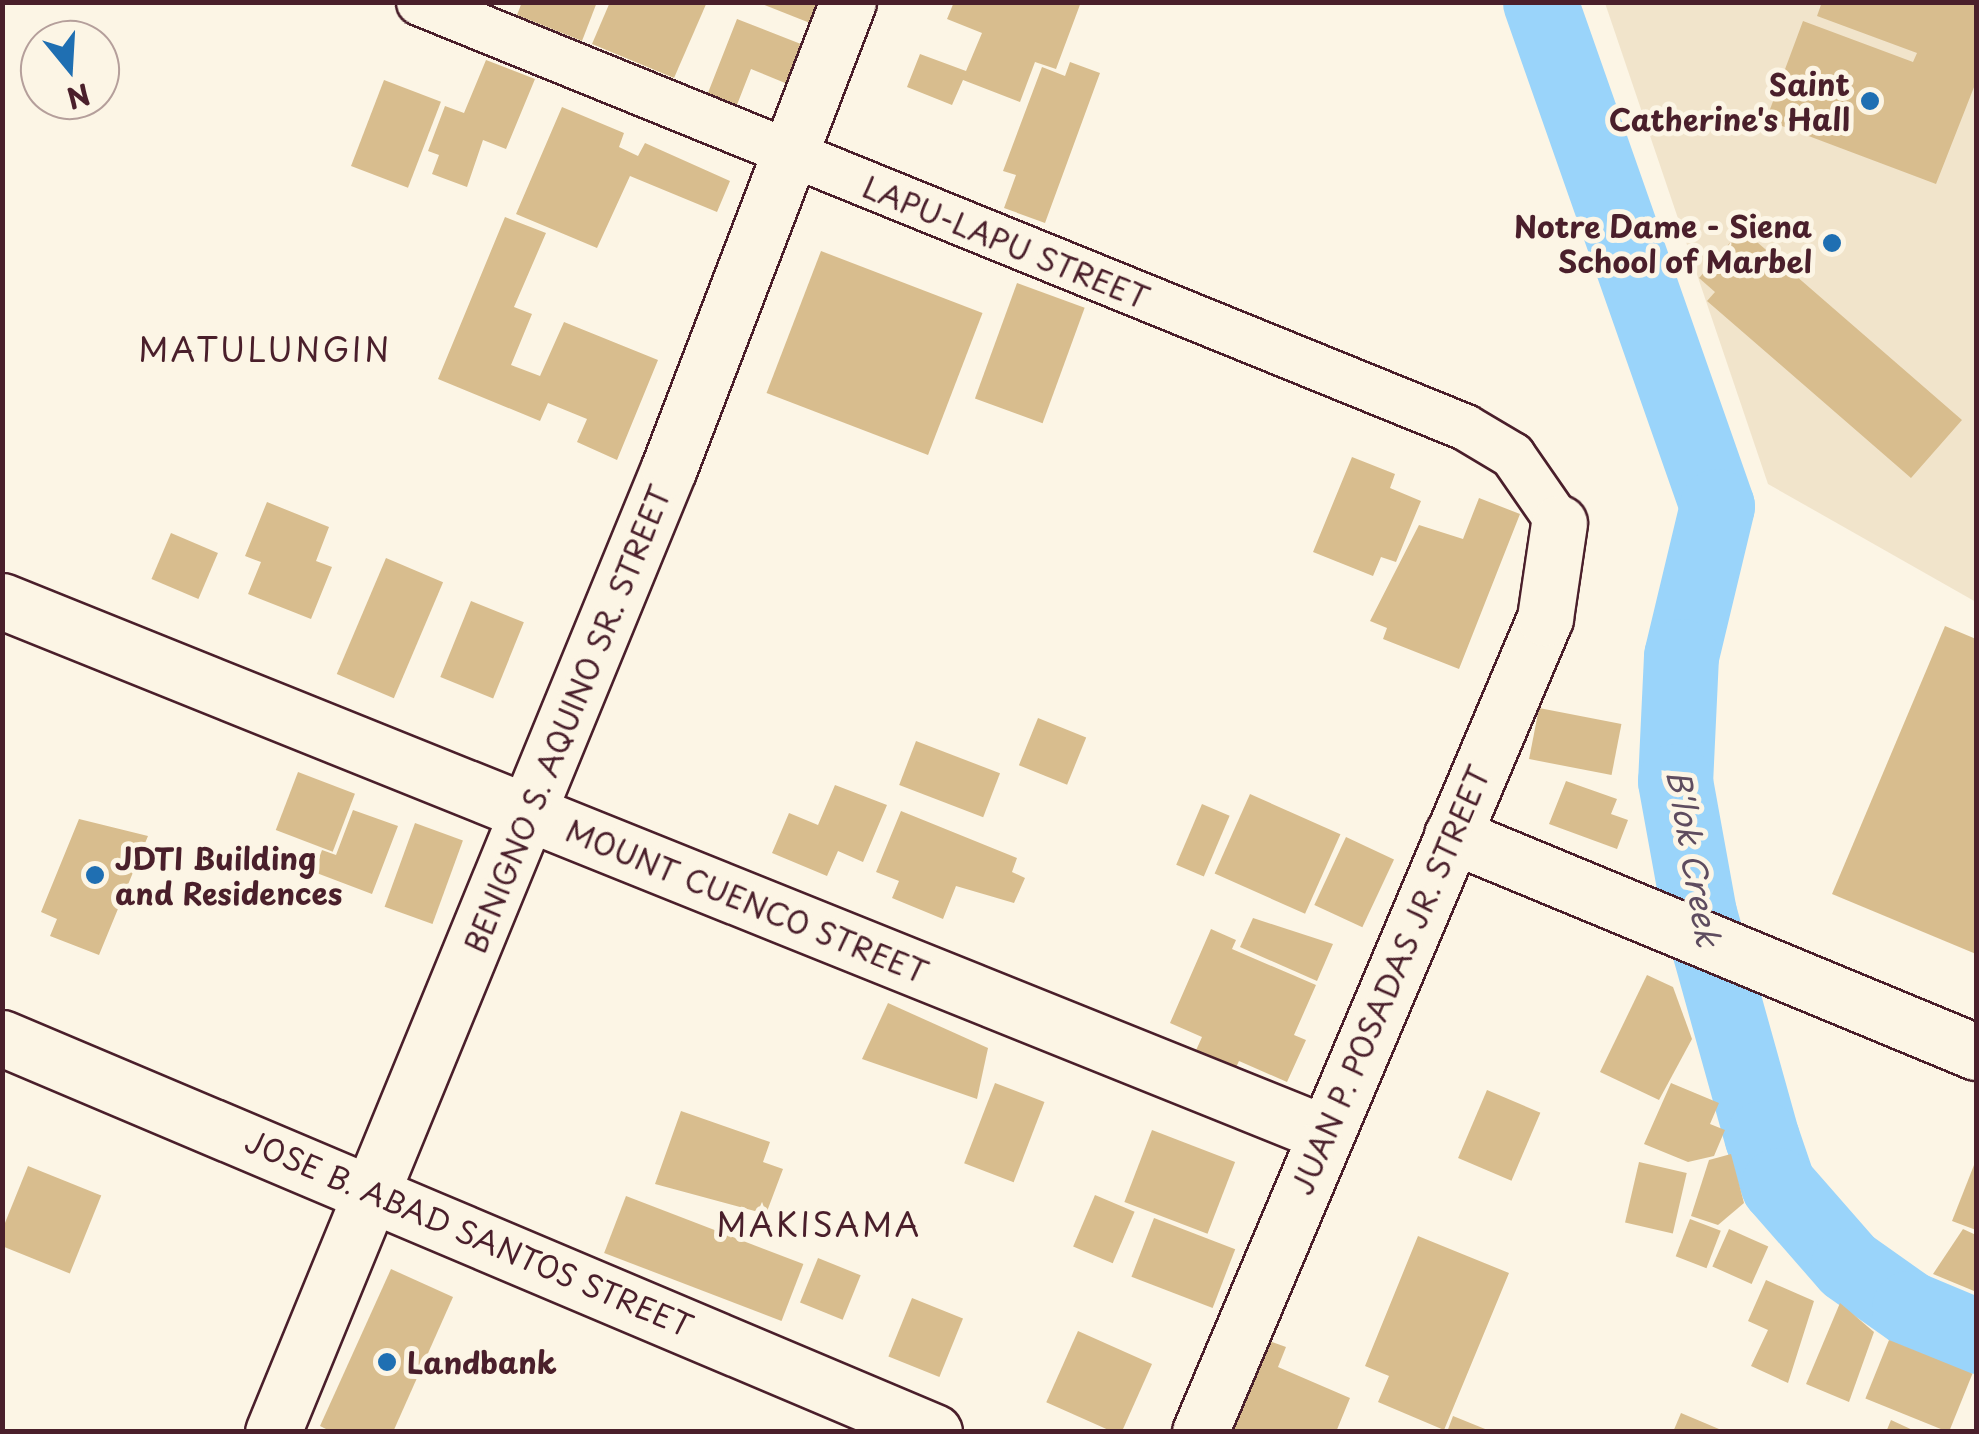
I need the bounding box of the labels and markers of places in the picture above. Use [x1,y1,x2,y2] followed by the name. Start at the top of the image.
[1610,66,1850,136] place label: Saint Catherine's Hall
[1859,90,1881,112] marker: Saint Catherine's Hall
[1513,208,1812,278] place label: Notre Dame - Siena School of Marbel
[1821,232,1843,254] marker: Notre Dame - Siena School of Marbel
[115,840,342,910] place label: JDTI Building and Residences
[84,864,106,886] marker: JDTI Building and Residences
[407,1344,557,1380] place label: Landbank
[376,1351,398,1373] marker: Landbank

